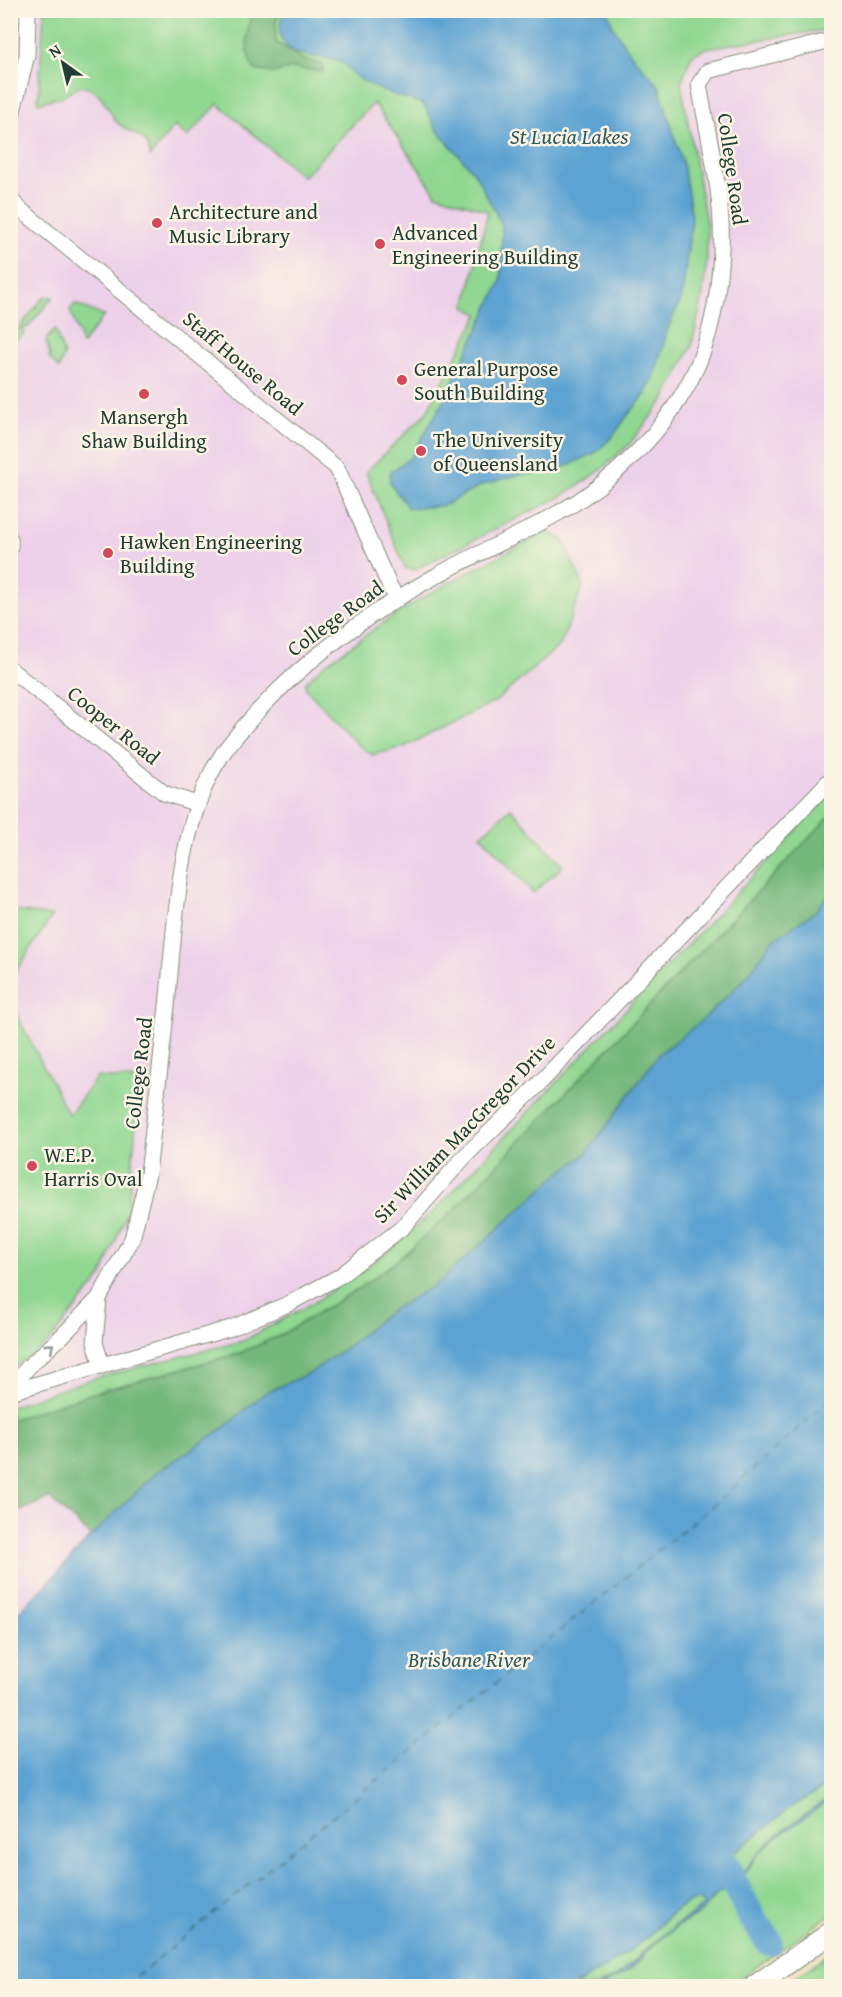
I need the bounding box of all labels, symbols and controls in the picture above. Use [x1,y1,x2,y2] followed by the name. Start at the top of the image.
[33,33,93,93] north arrow
[43,37,66,64] text: N
[710,111,756,228] street label: College Road
[510,120,628,152] water label: St Lucia Lakes
[169,196,319,251] place label: Architecture and Music Library
[150,216,164,230] marker: Architecture and Music Library
[392,217,579,272] place label: Advanced Engineering Building
[373,237,387,251] marker: Advanced Engineering Building
[176,303,310,423] street label: Staff House Road
[414,353,558,408] place label: General Purpose South Building
[395,373,409,387] marker: General Purpose South Building
[137,387,151,401] marker: Mansergh Shaw Building
[81,401,207,456] place label: Mansergh Shaw Building
[433,424,564,479] place label: The University of Queensland
[414,444,428,458] marker: The University of Queensland
[120,526,303,581] place label: Hawken Engineering Building
[101,546,115,560] marker: Hawken Engineering Building
[280,572,390,664] street label: College Road
[61,678,168,773] street label: Cooper Road
[116,1014,160,1131] street label: College Road
[366,1028,562,1230] street label: Sir William MacGregor Drive
[44,1139,143,1194] place label: W.E.P. Harris Oval
[25,1159,39,1173] marker: W.E.P. Harris Oval
[43,1343,54,1354] one-way arrow
[407,1643,531,1675] water label: Brisbane River

